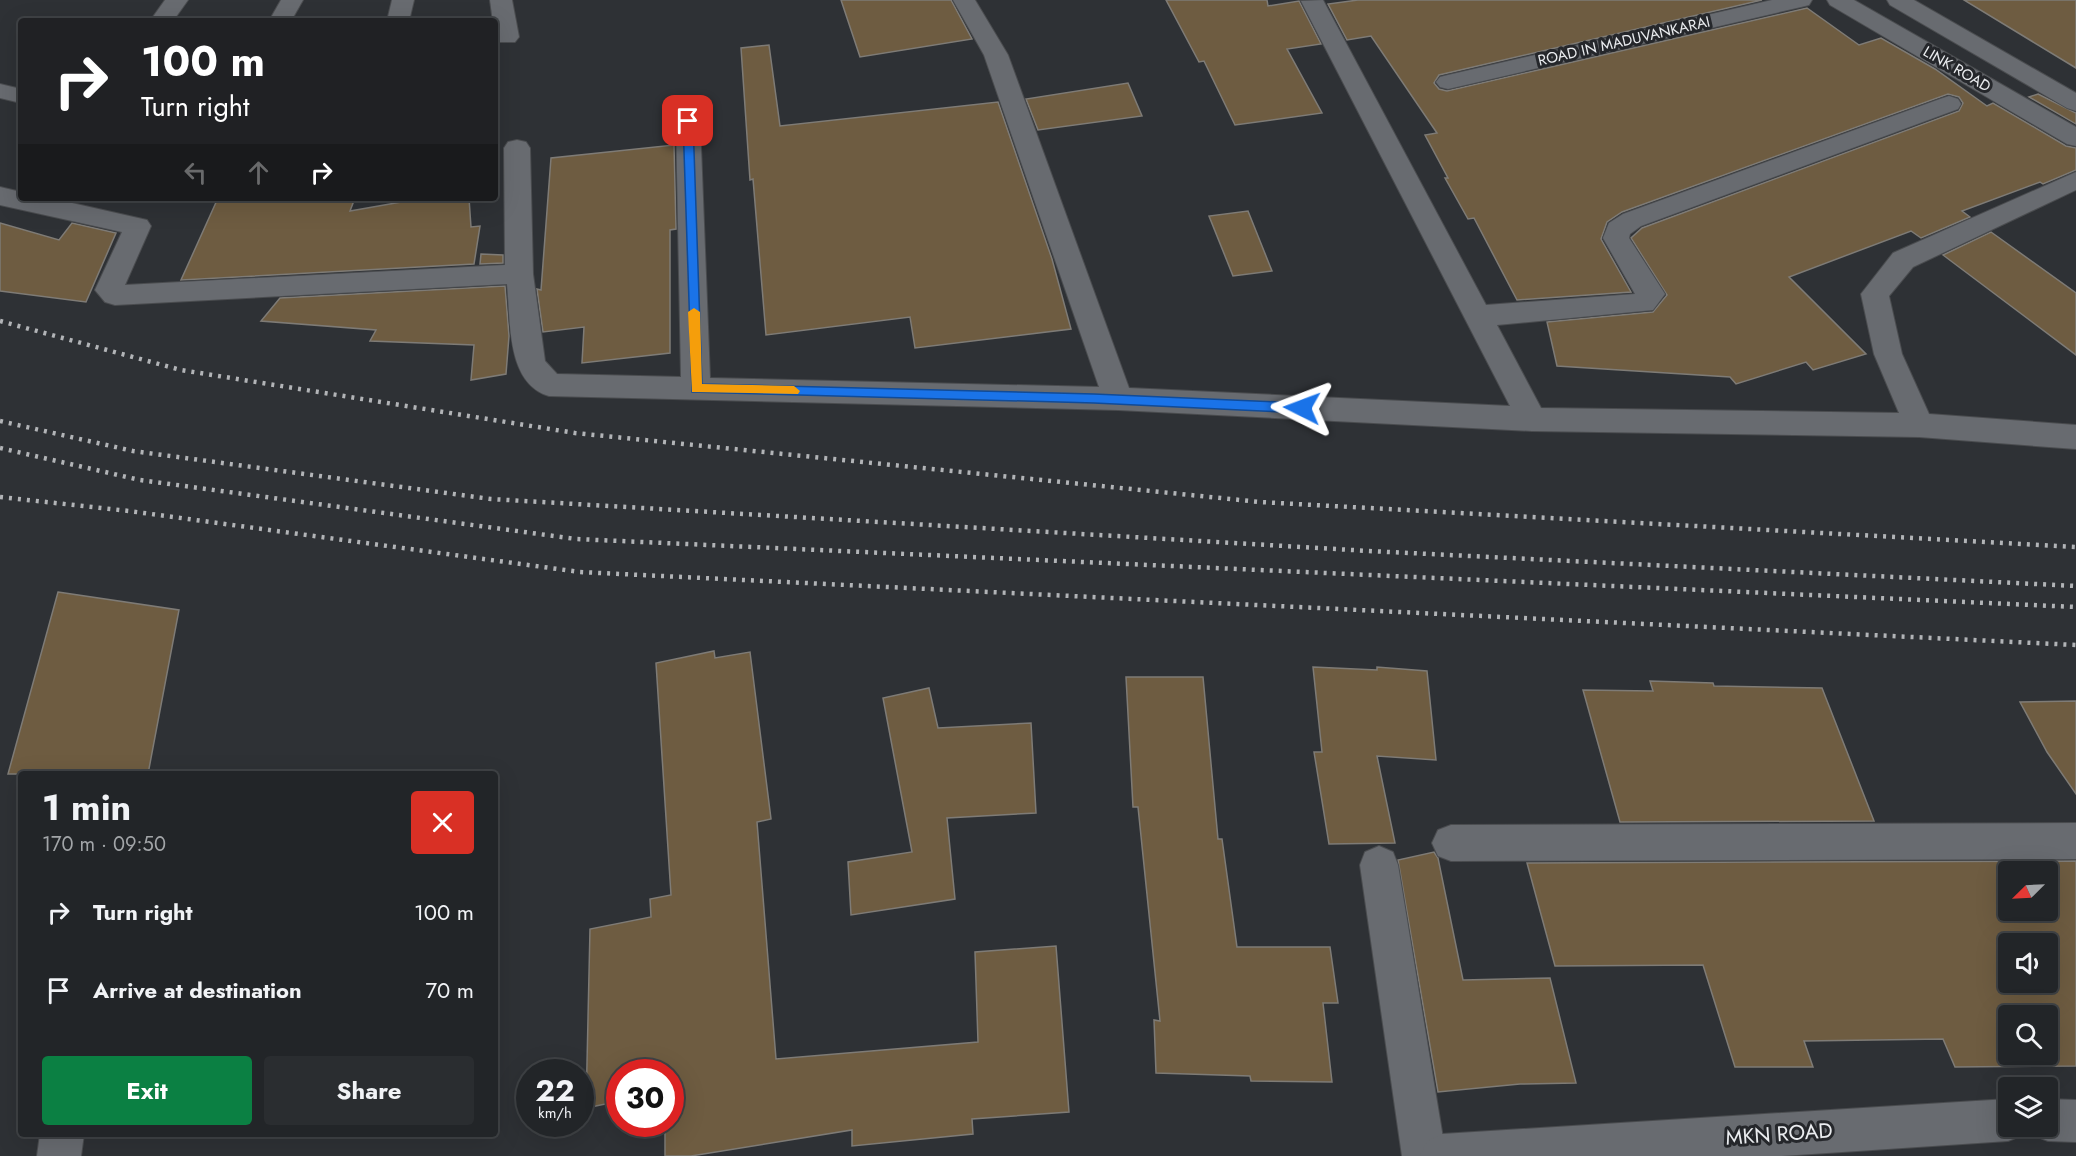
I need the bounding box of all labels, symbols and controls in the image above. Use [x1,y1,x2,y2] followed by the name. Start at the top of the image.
[1536,10,1712,72] street label: ROAD IN MADUVANKARAI
[141,31,265,92] text: 100 m
[1919,41,1995,97] street label: LINK ROAD
[42,42,120,120] icon: right
[141,87,249,126] text: Turn right
[662,95,713,146] pin
[671,104,704,137] icon: arrive
[179,156,212,189] icon: left
[242,156,275,189] icon: ahead
[305,156,338,189] icon: right
[1270,376,1334,440] position arrow
[42,781,131,833] text: 1 min
[411,791,474,854] button: close
[42,830,166,859] text: 170 m · 09:50
[1998,861,2058,921] north arrow
[1998,861,2058,1137] map controls
[42,896,75,929] icon: right
[93,896,193,928] text: Turn right
[414,896,474,928] text: 100 m
[1998,933,2058,993] button: sound
[42,974,75,1007] icon: arrive
[93,974,302,1006] text: Arrive at destination
[425,974,474,1006] text: 70 m
[1998,1005,2058,1065] button: search
[42,1056,252,1125] button: Exit
[264,1056,474,1125] button: Share
[606,1059,684,1137] speed limit sign: 30
[535,1069,575,1112] text: 22
[1998,1077,2058,1137] button: layers
[538,1102,572,1124] text: km/h
[1724,1115,1834,1153] street label: MKN ROAD

